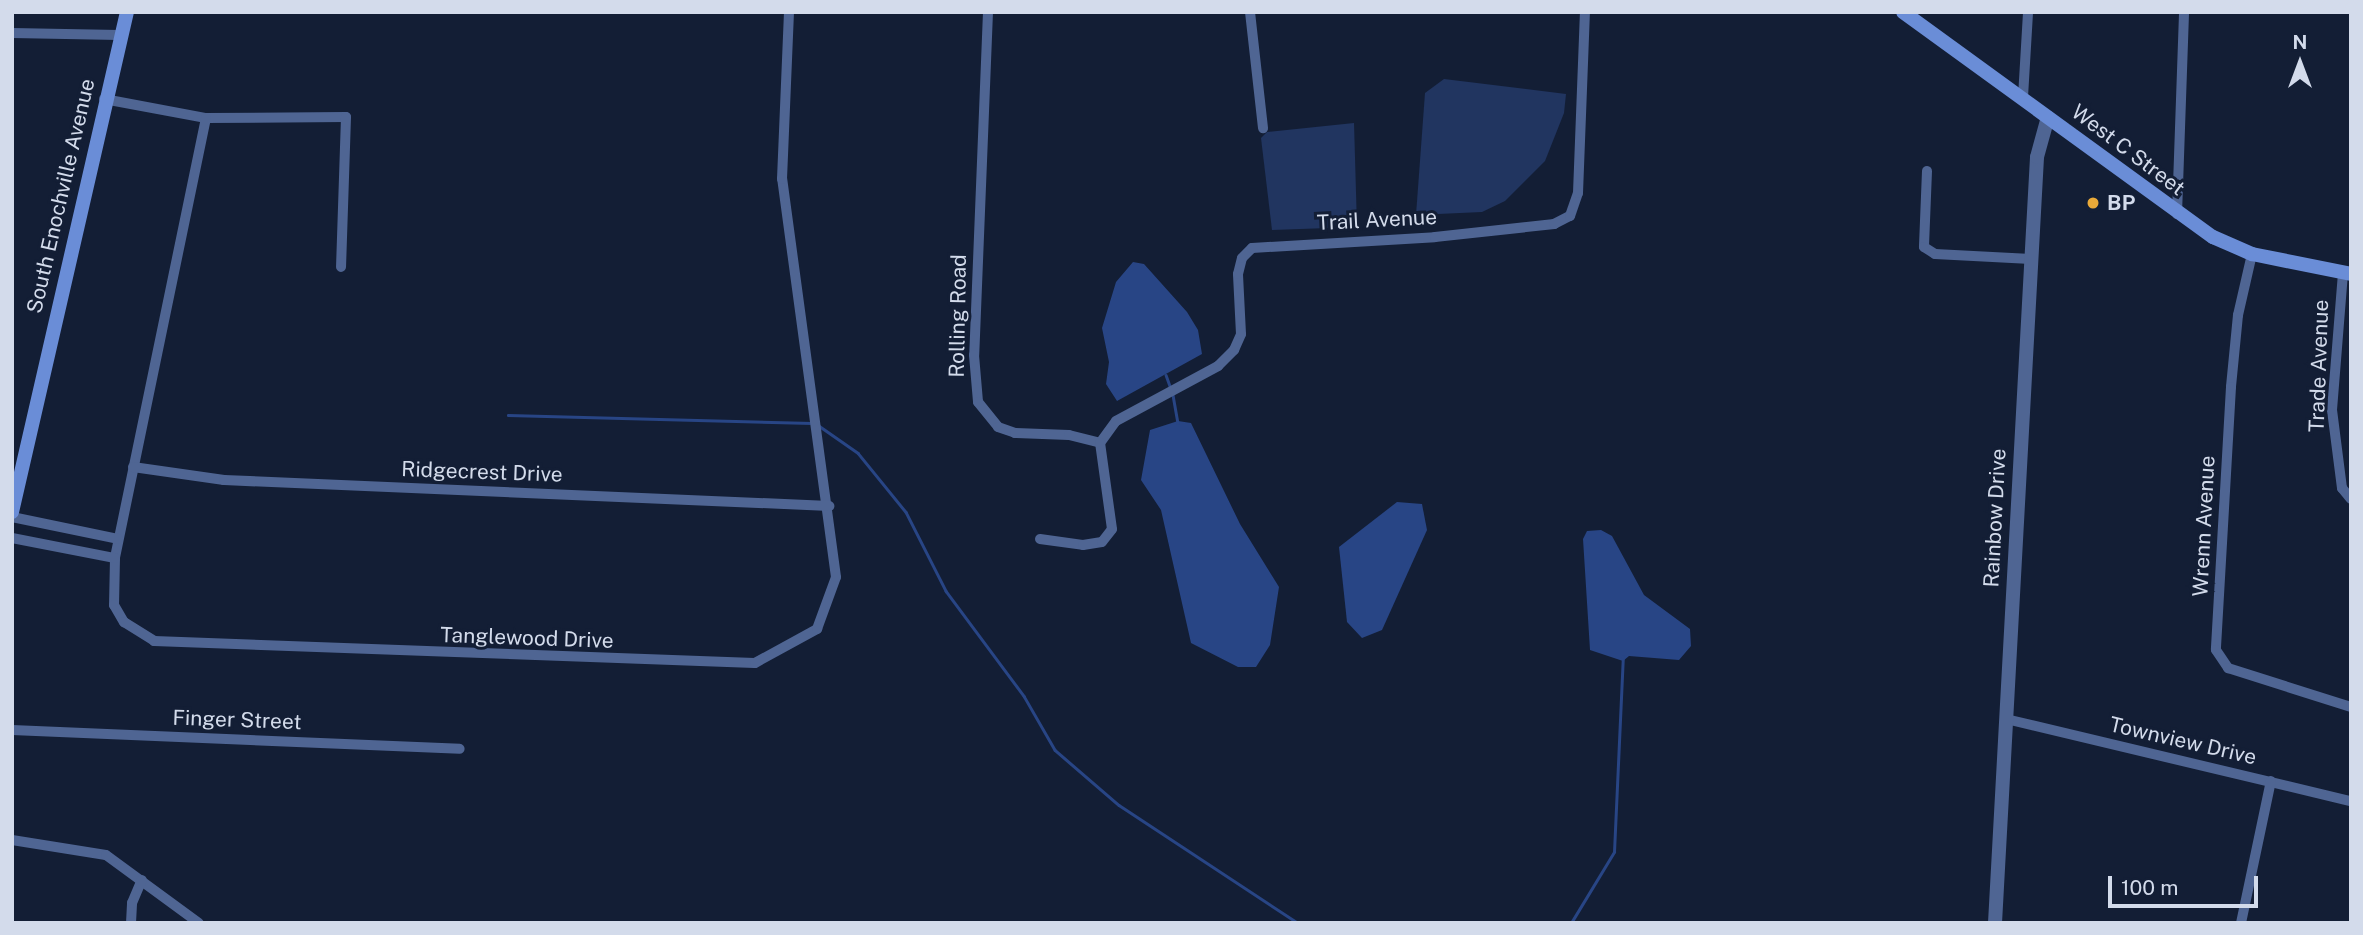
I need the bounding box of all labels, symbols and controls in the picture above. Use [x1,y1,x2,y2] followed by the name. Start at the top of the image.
[2265,28,2335,98] north arrow
[2293,31,2307,53] text: N
[22,76,100,316] street label: South Enochville Avenue
[2066,99,2190,201] street label: West C Street
[2107,190,2135,216] place label: BP
[2085,195,2101,211] marker: BP
[1316,204,1438,236] street label: Trail Avenue
[944,254,972,378] street label: Rolling Road
[2304,299,2334,433] street label: Trade Avenue
[1979,448,2011,588] street label: Rainbow Drive
[2188,455,2220,597] street label: Wrenn Avenue
[401,457,563,487] street label: Ridgecrest Drive
[440,622,614,654] street label: Tanglewood Drive
[172,705,302,735] street label: Finger Street
[2107,712,2259,770] street label: Townview Drive
[2111,862,2262,906] scale bar
[2121,875,2178,900] text: 100 m

